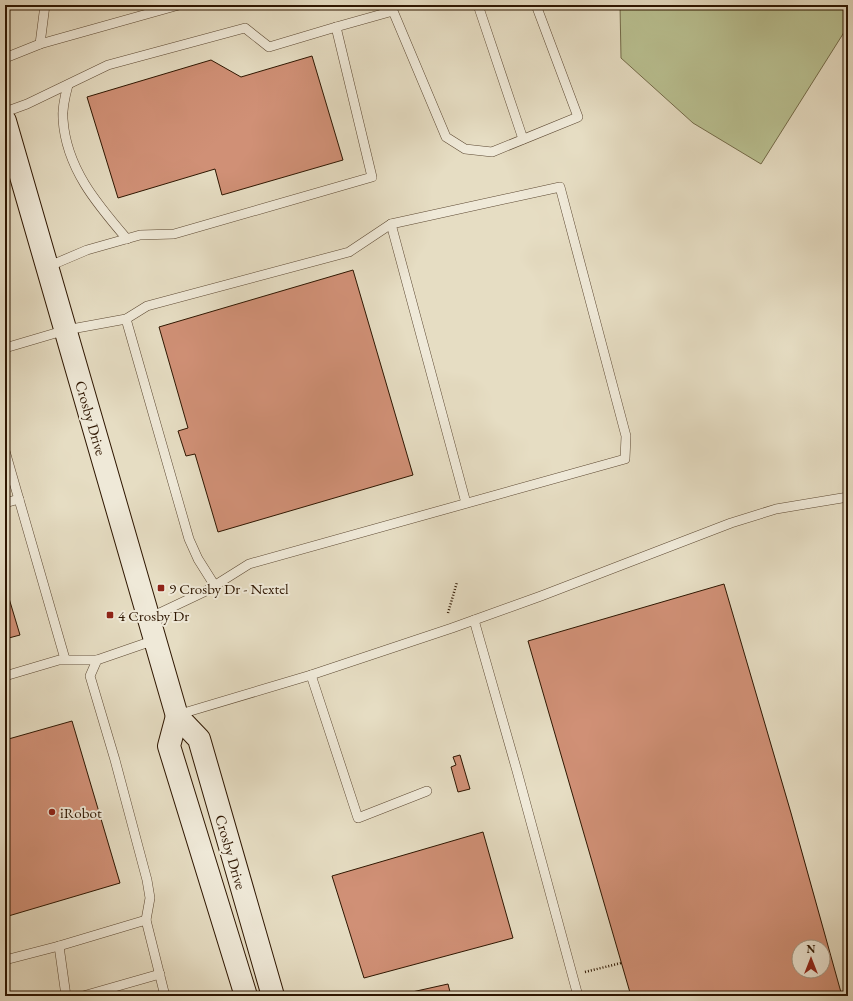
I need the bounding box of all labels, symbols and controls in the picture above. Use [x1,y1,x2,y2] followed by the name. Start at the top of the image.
[71,378,111,458] street label: Crosby Drive
[169,579,289,598] place label: 9 Crosby Dr - Nextel
[156,583,166,593] marker: 9 Crosby Dr - Nextel
[118,606,189,625] place label: 4 Crosby Dr
[105,610,115,620] marker: 4 Crosby Dr
[60,803,102,822] place label: iRobot
[47,807,57,817] marker: iRobot
[211,812,251,892] street label: Crosby Drive
[791,939,831,979] north arrow
[807,942,816,956] text: N

